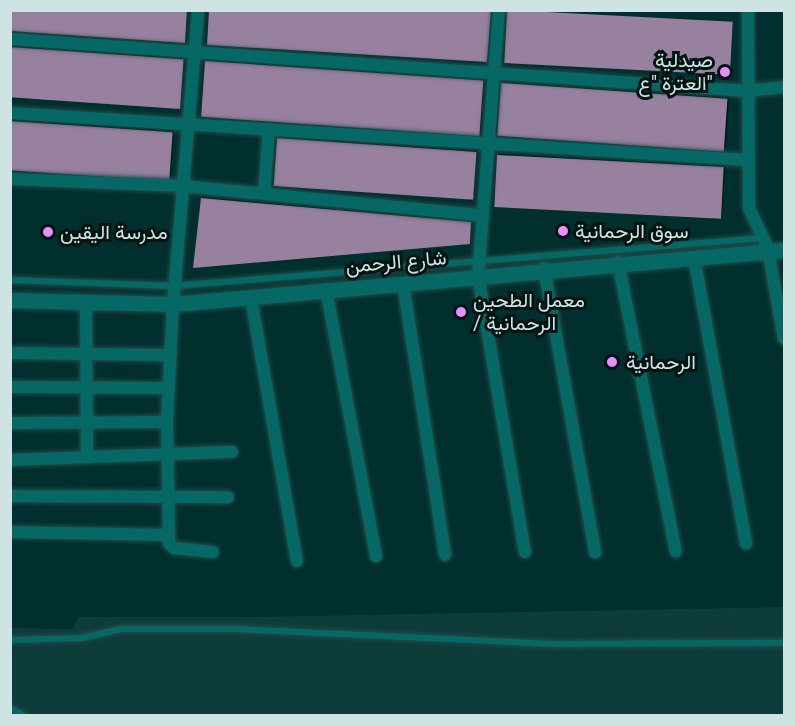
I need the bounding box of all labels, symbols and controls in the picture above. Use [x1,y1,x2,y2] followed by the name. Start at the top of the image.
[638,48,713,95] place label: صيدلية العترة "ع"
[718,65,732,79] marker: صيدلية العترة "ع"
[575,219,688,243] place label: سوق الرحمانية
[60,220,168,244] place label: مدرسة اليقين
[556,224,570,238] marker: سوق الرحمانية
[41,225,55,239] marker: مدرسة اليقين
[345,246,447,278] street label: شارع الرحمن
[473,288,585,335] place label: معمل الطحين / الرحمانية
[454,305,468,319] marker: معمل الطحين / الرحمانية
[626,350,696,374] place label: الرحمانية
[603,353,621,371] marker: الرحمانية

